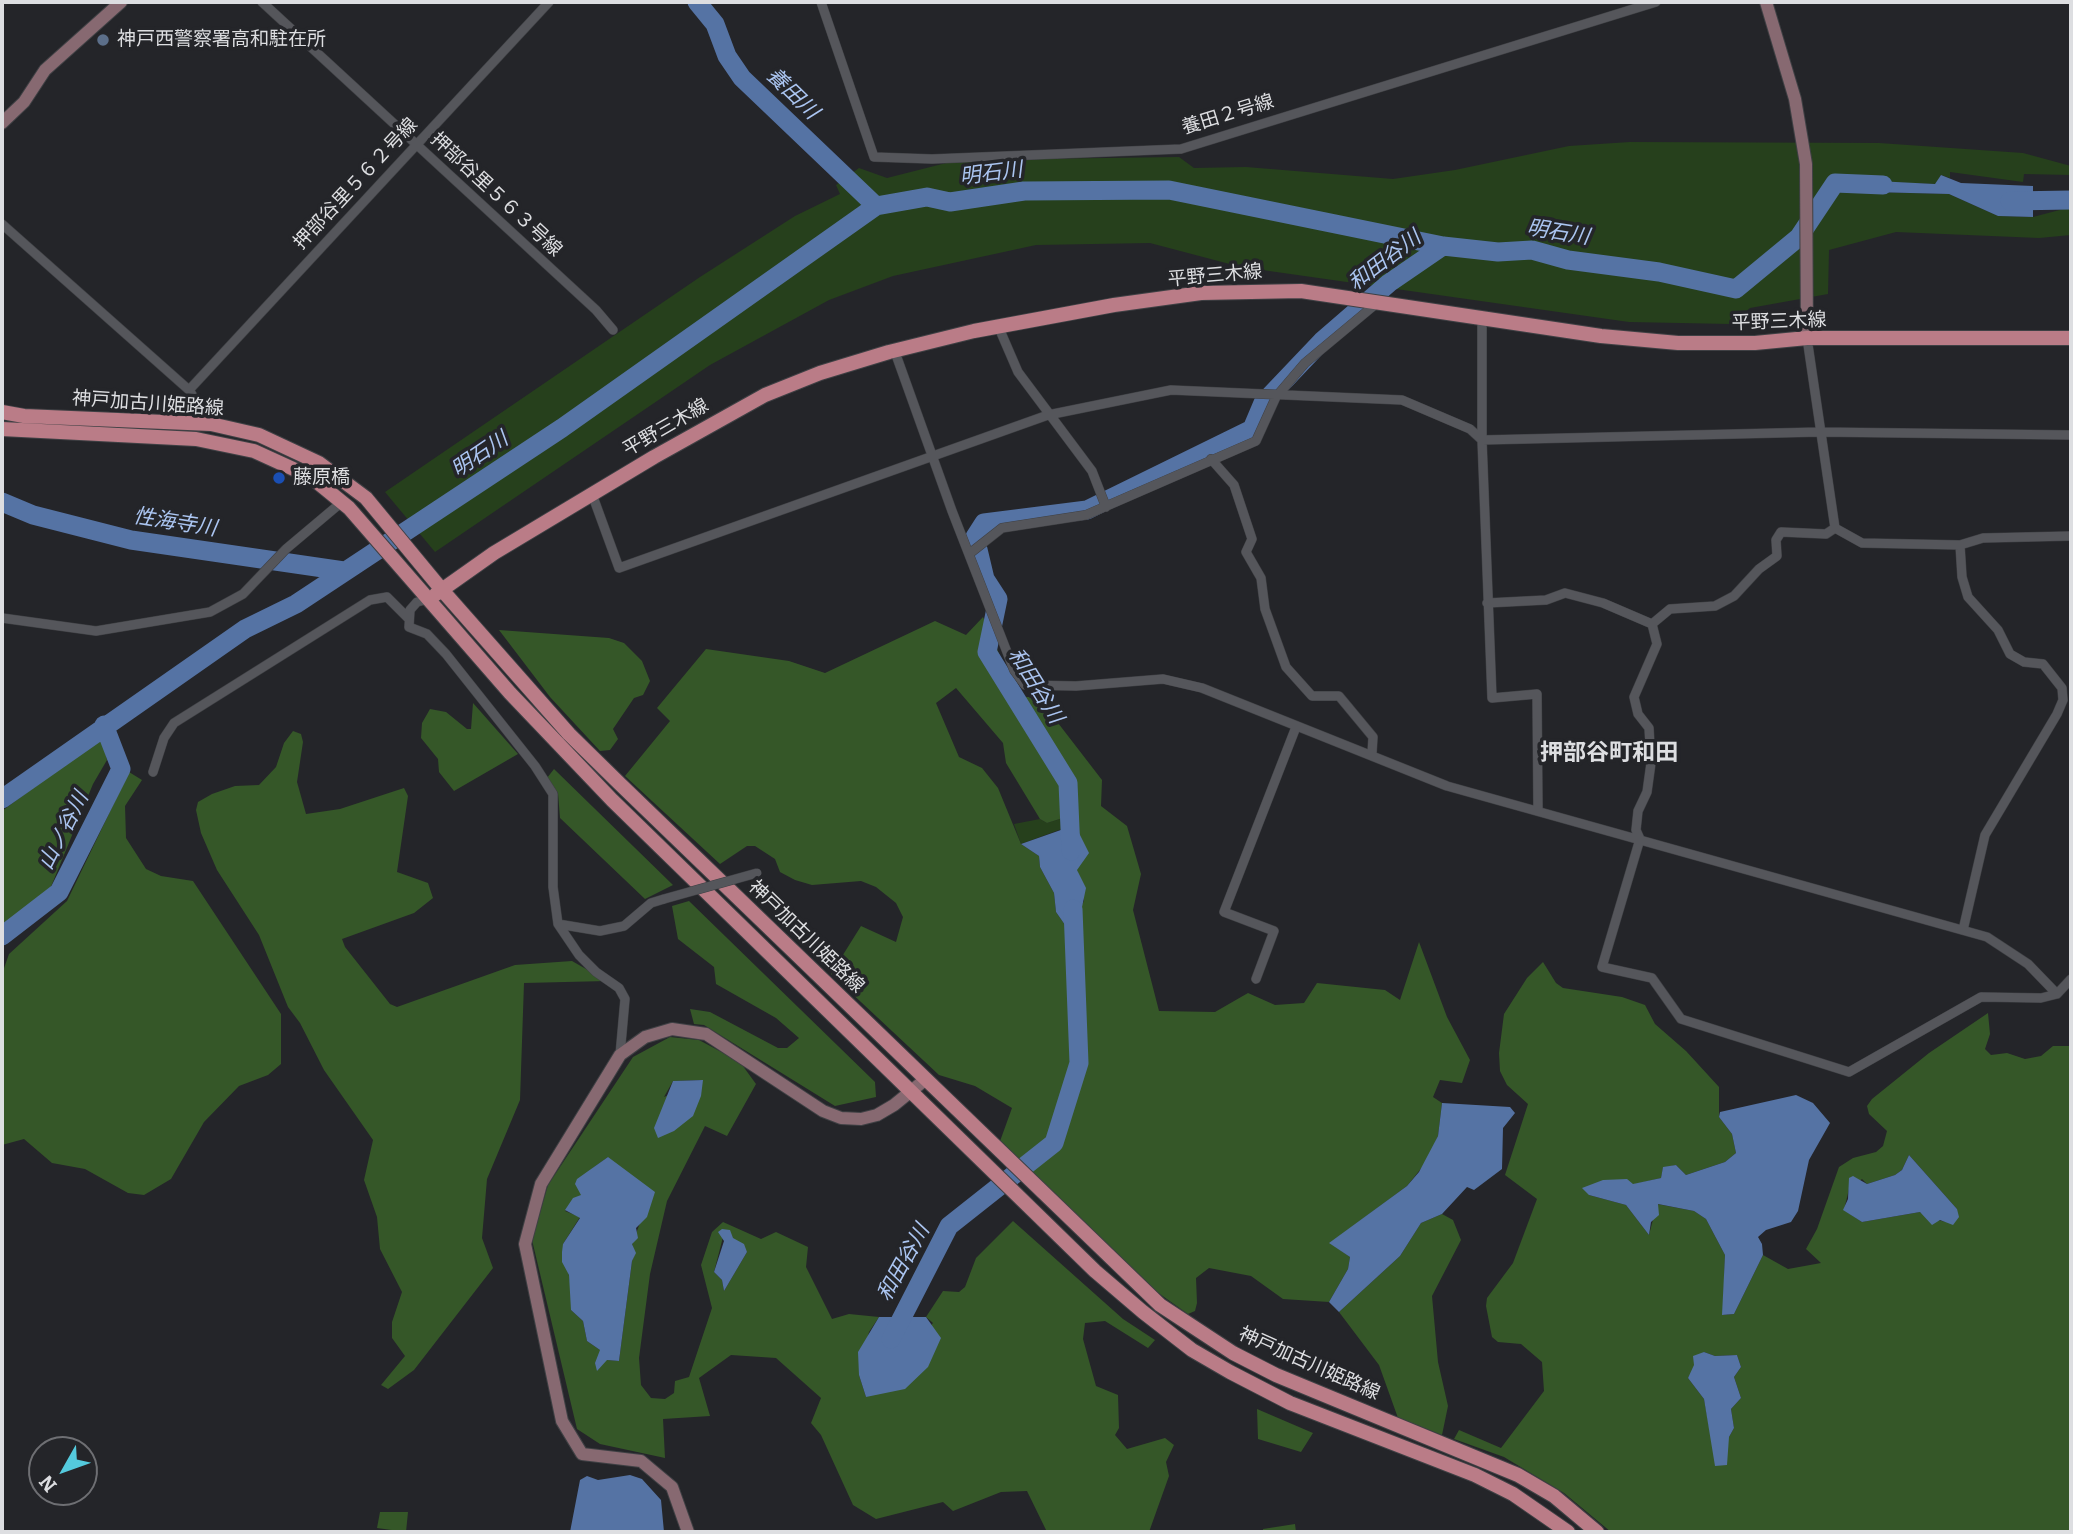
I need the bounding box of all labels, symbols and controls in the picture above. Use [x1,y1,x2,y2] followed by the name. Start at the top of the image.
[117,29,326,51] place label: 神戸西警察署高和駐在所
[95,32,111,48] marker: 神戸西警察署高和駐在所
[761,63,823,125] water label: 養田川
[1179,90,1277,140] street label: 養田２号線
[289,114,423,254] street label: 押部谷里５６２号線
[426,128,566,262] street label: 押部谷里５６３号線
[958,158,1024,190] water label: 明石川
[1525,216,1591,250] water label: 明石川
[1344,226,1426,296] water label: 和田谷川
[1167,261,1263,291] street label: 平野三木線
[1731,309,1827,335] street label: 平野三木線
[71,387,225,421] street label: 神戸加古川姫路線
[619,394,713,462] street label: 平野三木線
[447,427,513,483] water label: 明石川
[293,467,350,489] place label: 藤原橋
[271,470,287,486] marker: 藤原橋
[132,504,218,542] water label: 性海寺川
[1002,644,1068,728] water label: 和田谷川
[1540,740,1678,768] district label: 押部谷町和田
[34,788,94,874] water label: 山ノ谷川
[743,876,869,998] street label: 神戸加古川姫路線
[873,1220,935,1306] water label: 和田谷川
[1235,1323,1383,1405] street label: 神戸加古川姫路線
[28,1436,98,1506] north arrow
[35,1471,62,1497] text: N

